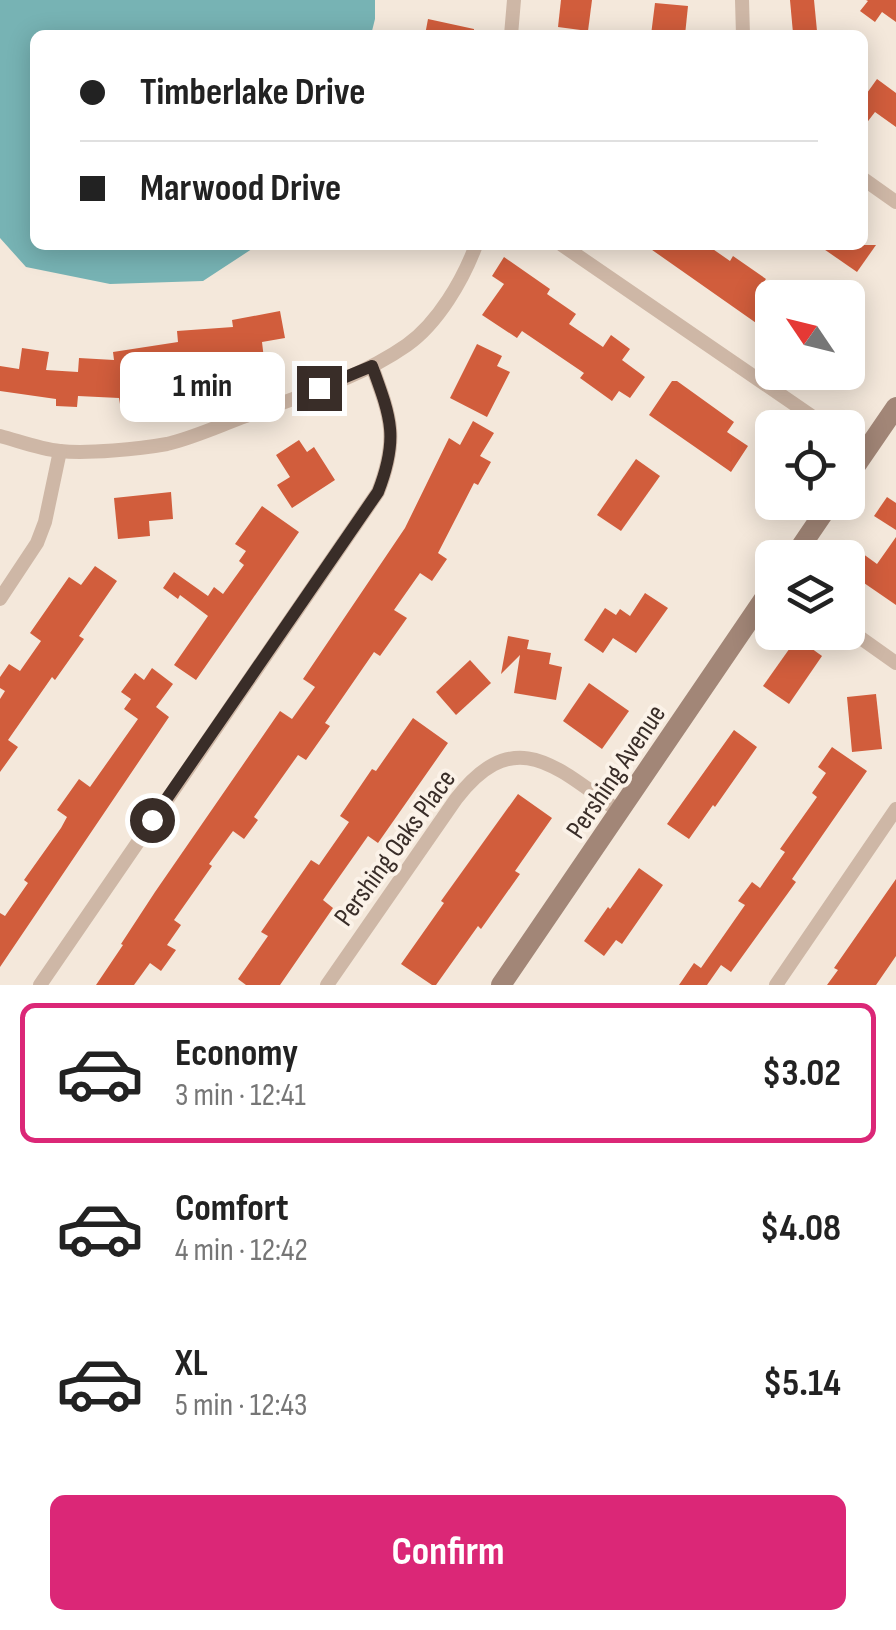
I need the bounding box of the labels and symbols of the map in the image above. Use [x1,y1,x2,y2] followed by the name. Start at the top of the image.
[755,280,865,390] north arrow
[119,353,284,423] callout: 1 min
[297,366,342,411] route end
[560,699,673,845] street label: Pershing Avenue
[328,763,463,932] street label: Pershing Oaks Place
[130,798,175,843] route start

